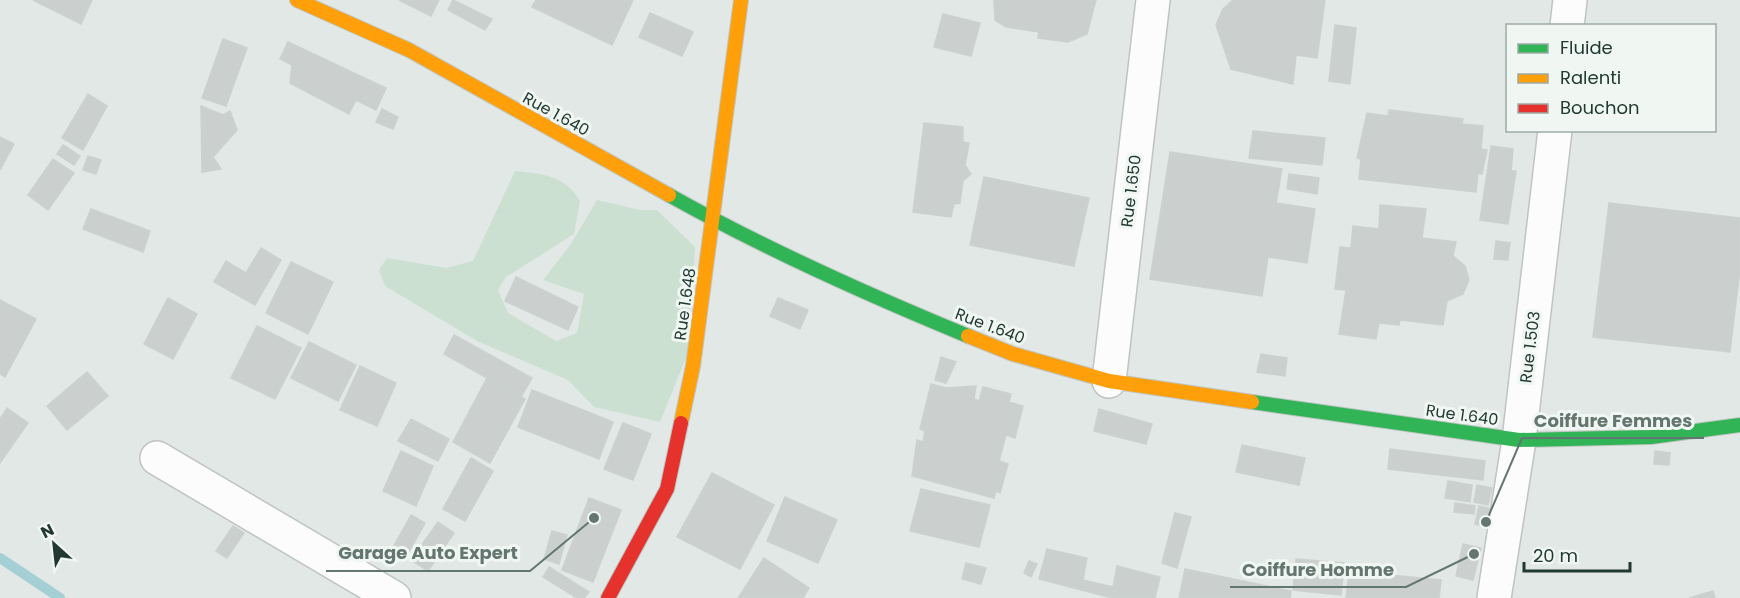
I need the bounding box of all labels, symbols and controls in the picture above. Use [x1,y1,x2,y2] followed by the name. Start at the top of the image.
[1506,24,1716,132] legend
[1560,35,1613,60] text: Fluide
[1560,65,1621,90] text: Ralenti
[519,86,593,142] street label: Rue 1.640
[1560,95,1640,120] text: Bouchon
[1115,153,1147,229] street label: Rue 1.650
[669,266,701,342] street label: Rue 1.648
[952,302,1028,350] street label: Rue 1.640
[1514,310,1546,384] street label: Rue 1.503
[1424,399,1500,431] street label: Rue 1.640
[1522,402,1704,438] callout: Coiffure Femmes
[1534,408,1692,433] text: Coiffure Femmes
[24,514,84,574] north arrow
[37,518,58,544] text: N
[326,535,530,571] callout: Garage Auto Expert
[1524,535,1630,573] scale bar
[338,540,518,565] text: Garage Auto Expert
[1533,543,1578,568] text: 20 m
[1230,551,1406,587] callout: Coiffure Homme
[1242,557,1394,582] text: Coiffure Homme

